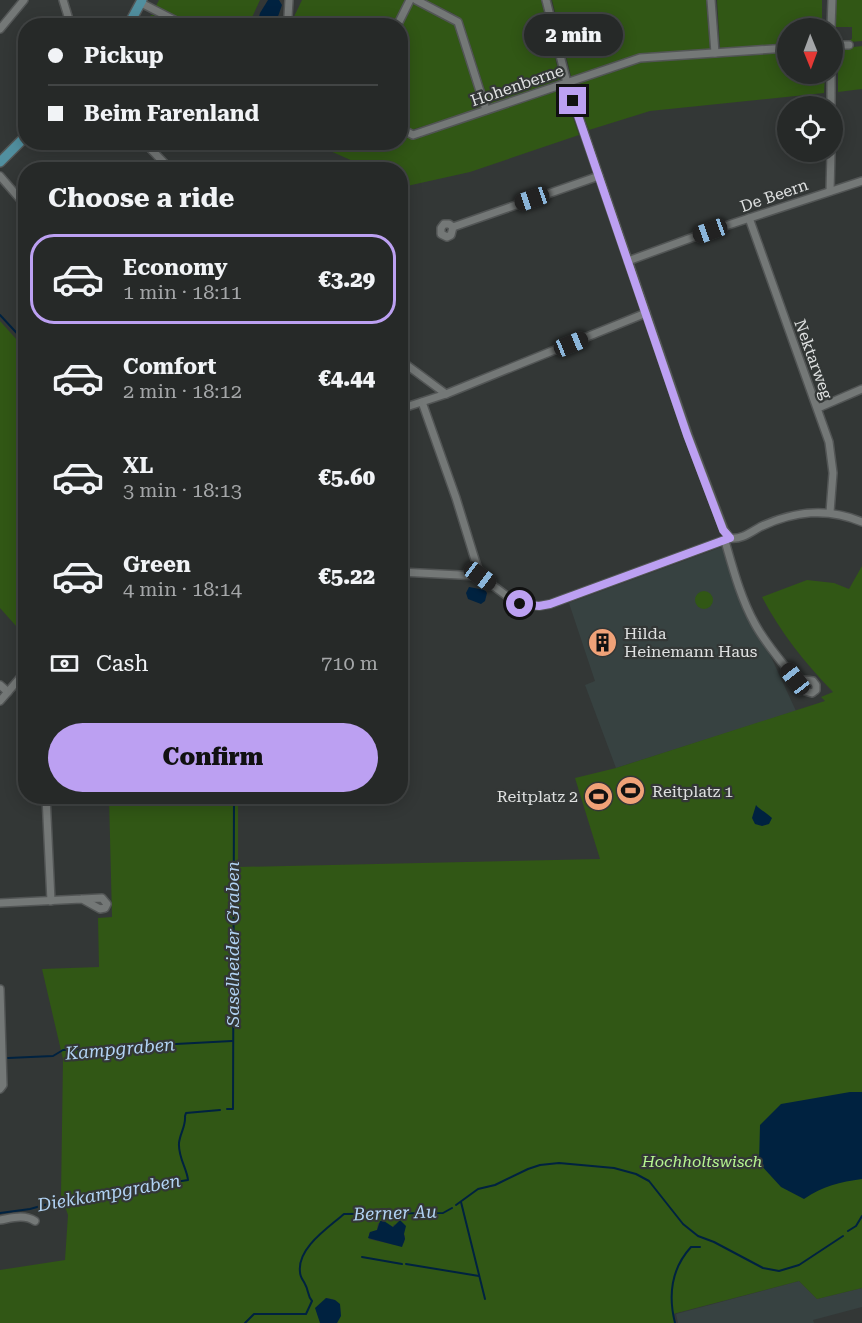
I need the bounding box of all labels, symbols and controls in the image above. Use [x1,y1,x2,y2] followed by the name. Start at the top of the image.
[524,14,622,56] callout: 2 min
[777,18,843,84] north arrow
[777,18,843,162] map controls
[545,23,602,47] text: 2 min
[84,43,164,68] text: Pickup
[468,61,566,110] street label: Hohenberne
[559,87,586,114] route end
[777,96,843,162] button: locate
[84,101,259,126] text: Beim Farenland
[738,175,811,216] street label: De Beern
[48,182,234,214] text: Choose a ride
[512,185,552,213] car
[690,216,730,246] car
[51,252,105,306] icon: car
[123,255,227,280] text: Economy
[318,267,375,292] text: €3.29
[123,280,242,304] text: 1 min · 18:11
[790,317,837,403] street label: Nektarweg
[551,329,591,359] car
[51,351,105,405] icon: car
[123,354,216,379] text: Comfort
[318,366,375,391] text: €4.44
[123,379,242,403] text: 2 min · 18:12
[51,450,105,504] icon: car
[123,453,153,478] text: XL
[318,465,375,490] text: €5.60
[123,478,242,502] text: 3 min · 18:13
[51,549,105,603] icon: car
[123,552,191,577] text: Green
[460,558,500,594] car
[318,564,375,589] text: €5.22
[123,577,242,601] text: 4 min · 18:14
[506,590,533,617] route start
[624,624,758,661] place label: Hilda Heinemann Haus
[587,626,619,658] building icon: Hilda Heinemann Haus
[48,647,81,680] icon: cash
[96,651,148,676] text: Cash
[321,651,378,675] text: 710 m
[777,659,813,699] car
[48,723,378,792] button: Confirm
[615,775,647,807] sports icon: Reitplatz 1
[583,780,615,812] sports icon: Reitplatz 2
[652,782,733,801] place label: Reitplatz 1
[497,787,578,806] place label: Reitplatz 2
[222,861,243,1028] water label: Saselheider Graben
[63,1033,176,1064] water label: Kampgraben
[641,1152,763,1171] park label: Hochholtswisch
[35,1170,182,1216] water label: Diekkampgraben
[352,1201,437,1224] water label: Berner Au

